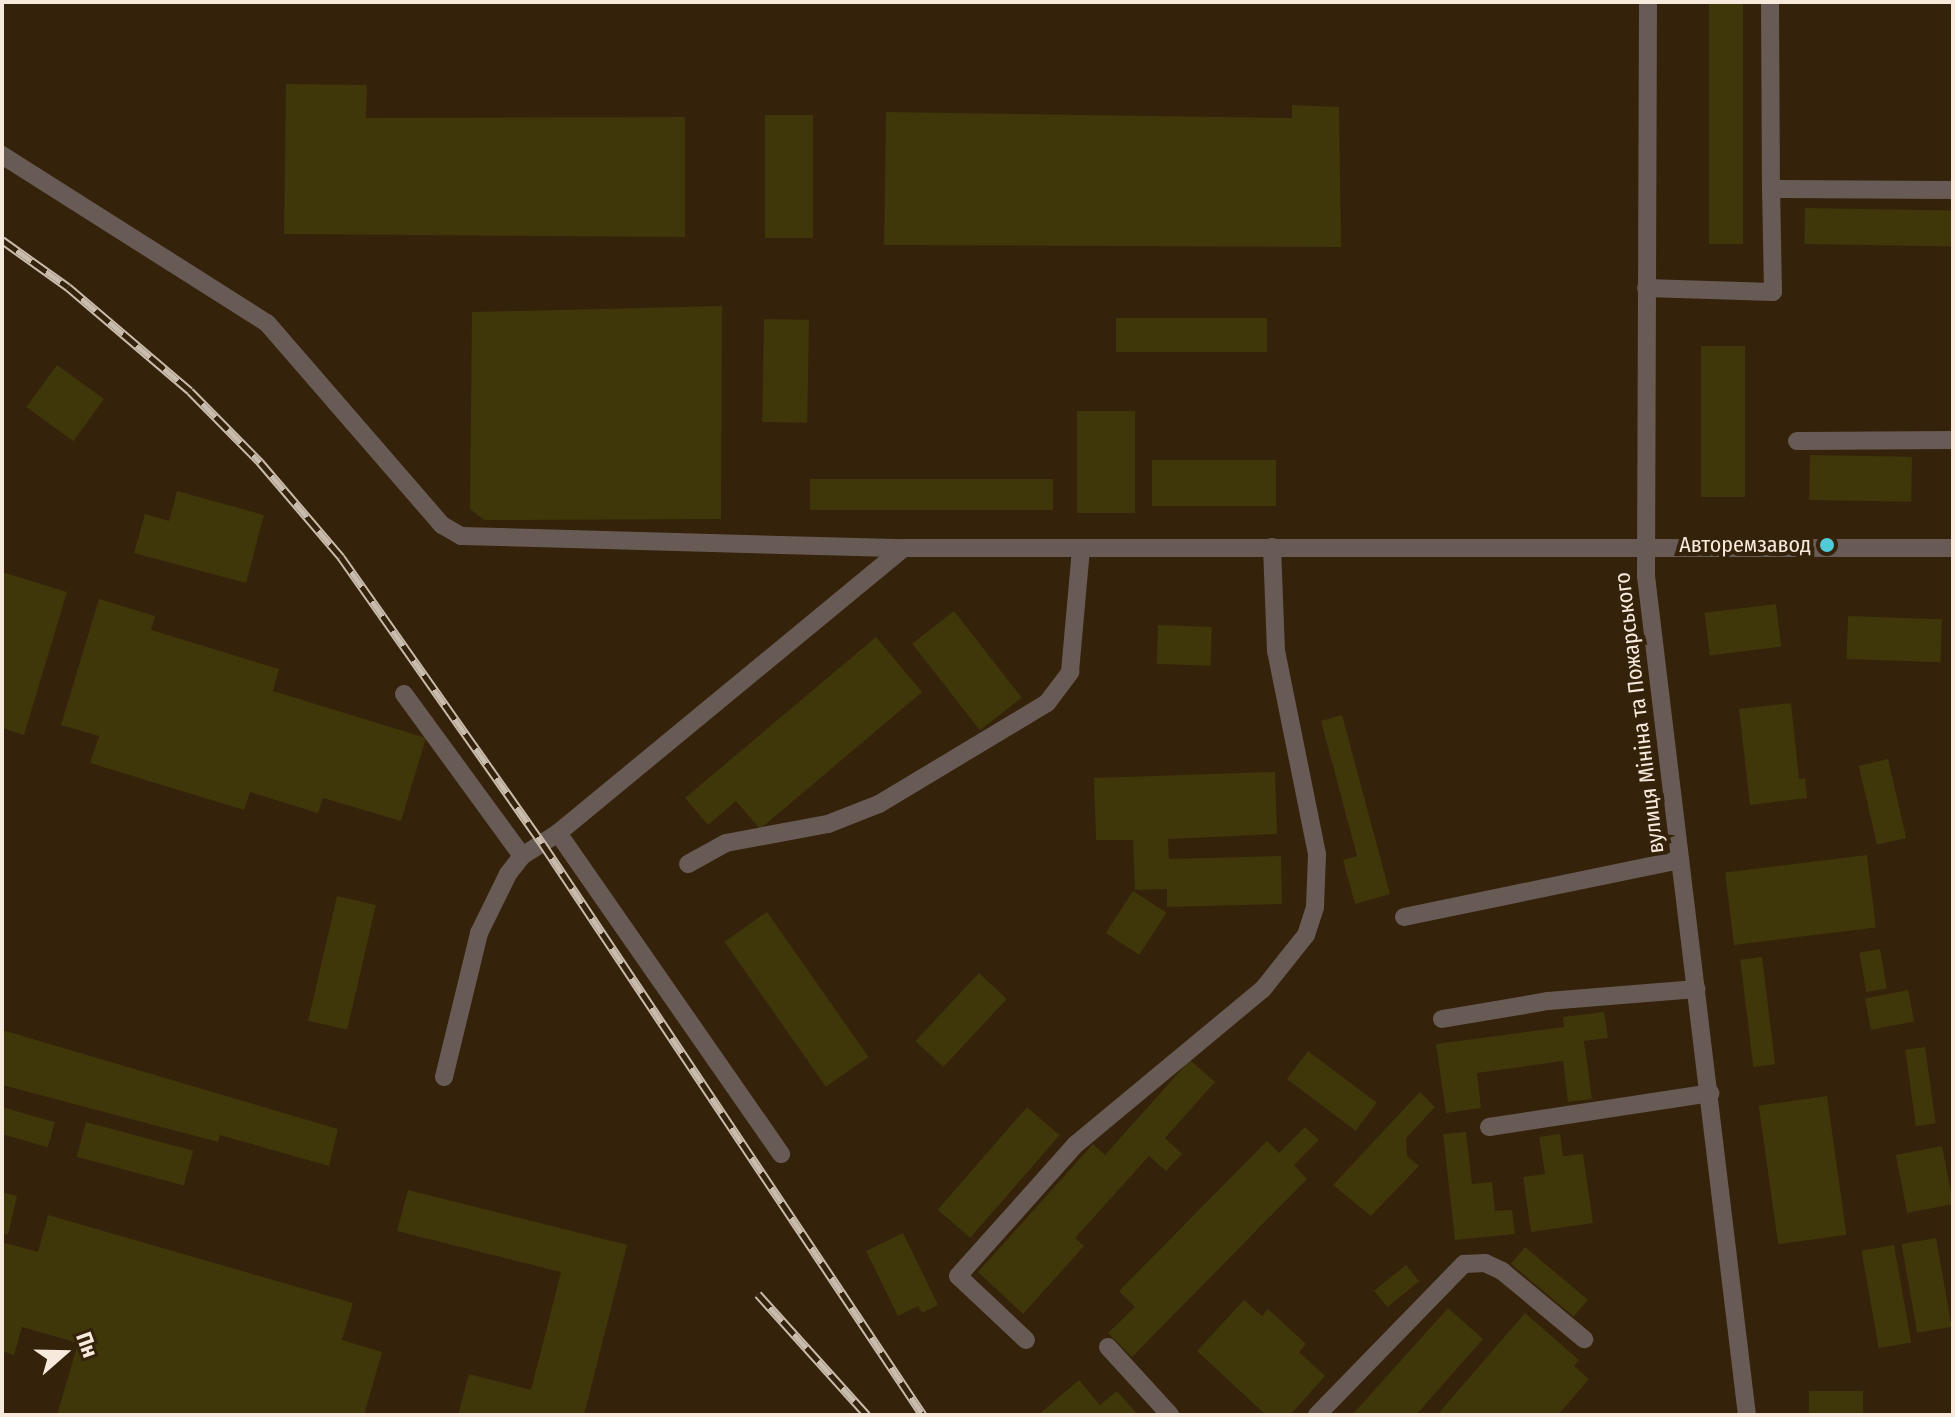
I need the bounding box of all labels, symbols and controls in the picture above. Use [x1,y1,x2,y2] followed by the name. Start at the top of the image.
[1679,532,1811,558] place label: Авторемзавод
[1818,536,1836,554] marker: Авторемзавод
[1609,571,1669,855] street label: вулиця Мініна та Пожарського
[24,1313,104,1393] north arrow
[70,1328,104,1361] text: Пн

